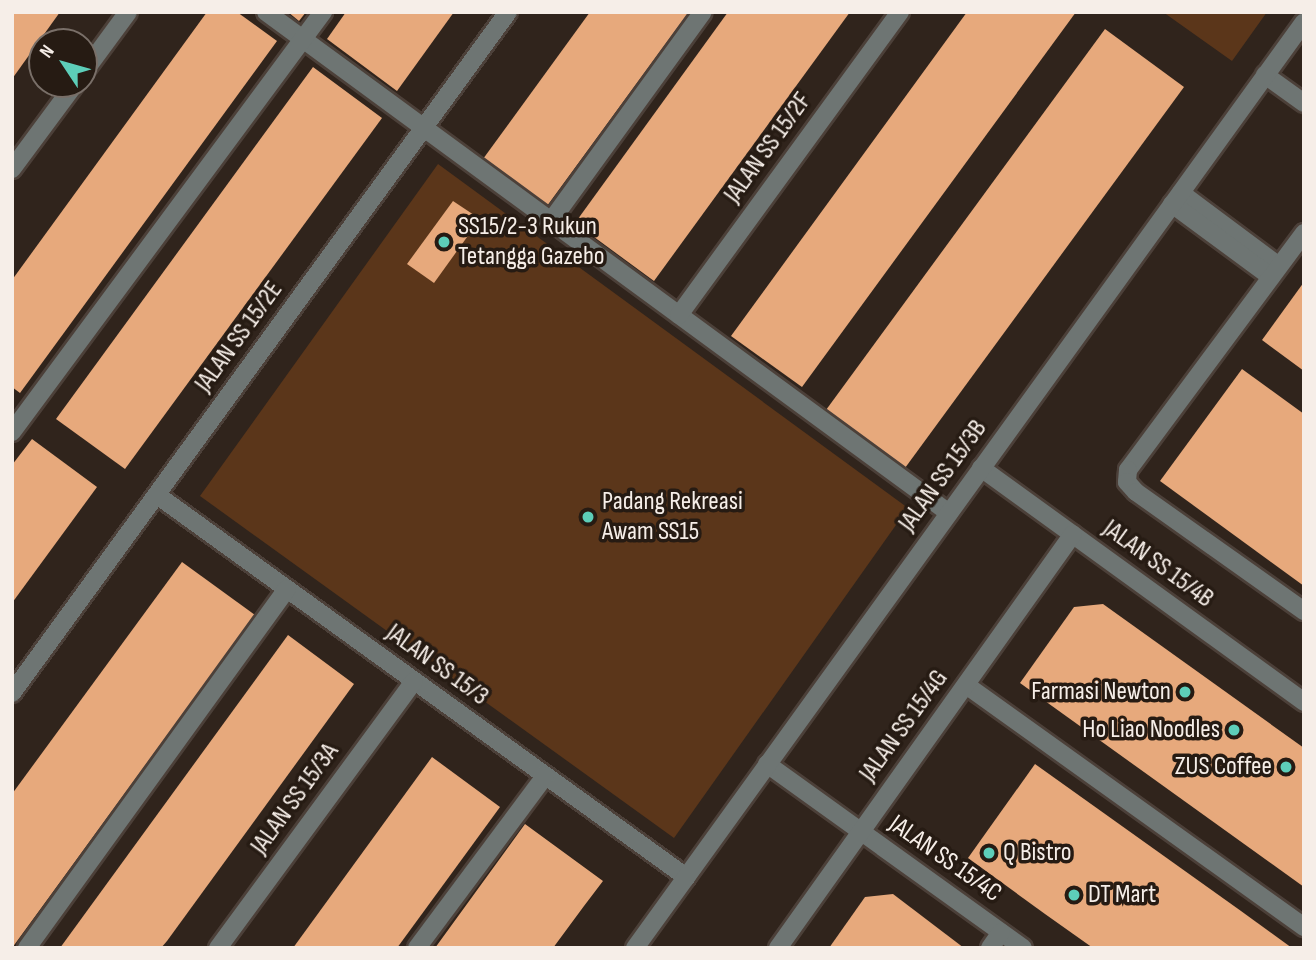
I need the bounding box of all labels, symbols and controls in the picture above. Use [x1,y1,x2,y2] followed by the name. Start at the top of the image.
[28,28,98,98] north arrow
[35,41,60,62] text: N
[718,87,818,209] street label: JALAN SS 15/2F
[458,211,605,272] place label: SS15/2-3 Rukun Tetangga Gazebo
[436,234,452,250] marker: SS15/2-3 Rukun Tetangga Gazebo
[188,276,290,398] street label: JALAN SS 15/2E
[892,414,994,538] street label: JALAN SS 15/3B
[602,486,743,548] place label: Padang Rekreasi Awam SS15
[580,509,596,525] marker: Padang Rekreasi Awam SS15
[1096,513,1220,615] street label: JALAN SS 15/4B
[380,617,494,713] street label: JALAN SS 15/3
[853,664,955,788] street label: JALAN SS 15/4G
[1031,676,1171,708] place label: Farmasi Newton
[1177,684,1193,700] marker: Farmasi Newton
[1082,714,1220,746] place label: Ho Liao Noodles
[1226,722,1242,738] marker: Ho Liao Noodles
[244,737,346,861] street label: JALAN SS 15/3A
[1175,751,1272,783] place label: ZUS Coffee
[1278,759,1294,775] marker: ZUS Coffee
[883,809,1007,909] street label: JALAN SS 15/4C
[1003,837,1071,869] place label: Q Bistro
[981,845,997,861] marker: Q Bistro
[1088,879,1156,911] place label: DT Mart
[1066,887,1082,903] marker: DT Mart

